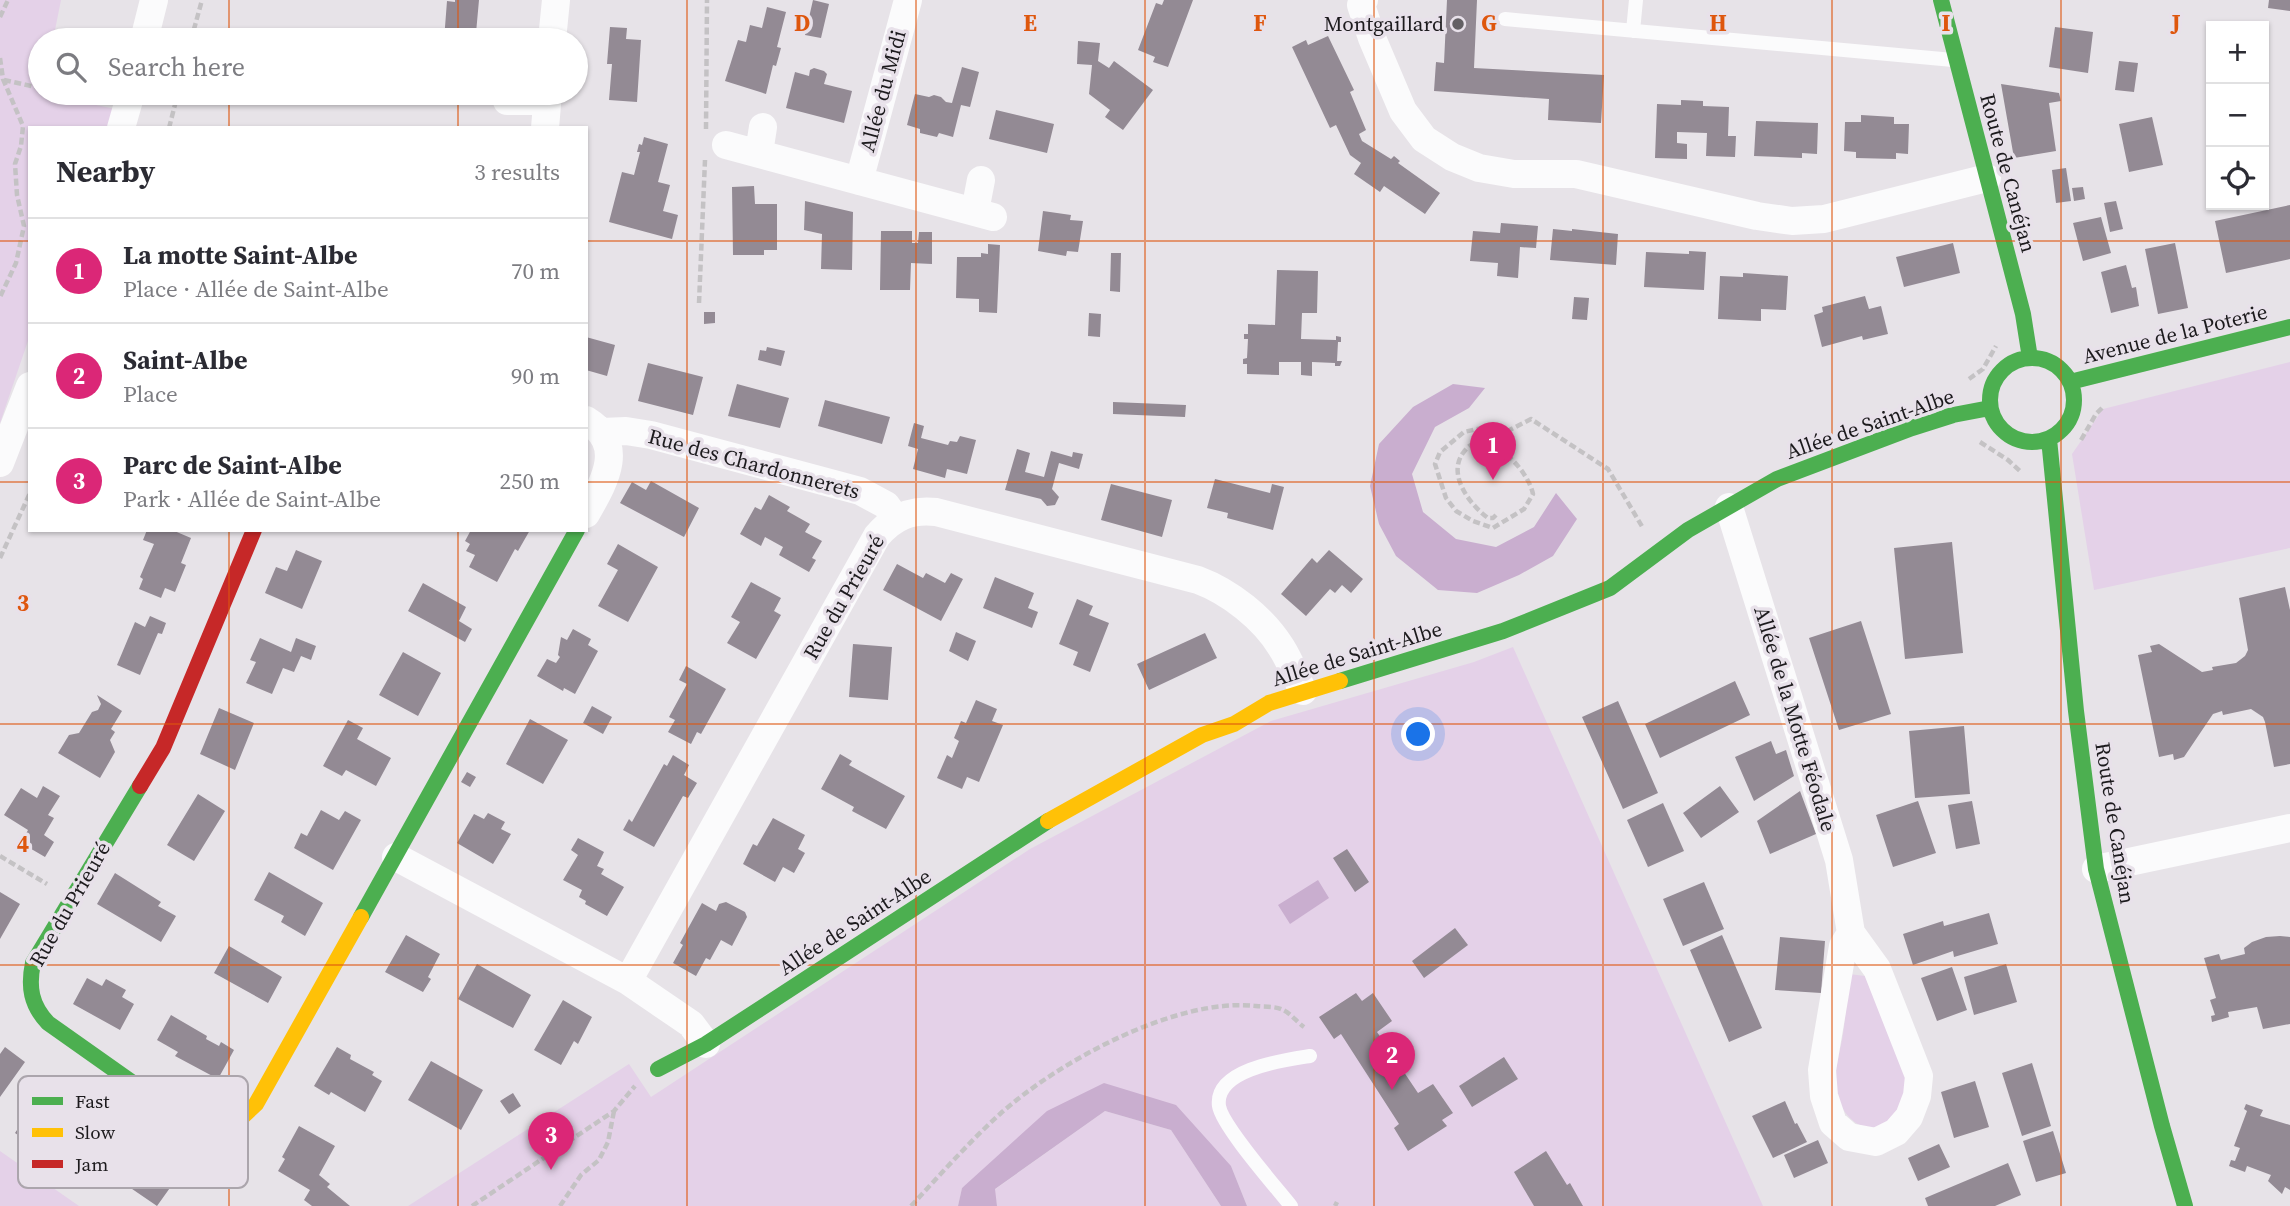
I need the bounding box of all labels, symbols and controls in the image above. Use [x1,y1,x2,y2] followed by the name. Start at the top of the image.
[794,7,810,39] text: D
[1023,7,1037,39] text: E
[1253,7,1267,39] text: F
[1481,7,1497,39] text: G
[1709,7,1727,39] text: H
[1942,7,1951,39] text: I
[2169,7,2181,39] text: J
[1324,9,1444,38] place label: Montgaillard
[1450,16,1466,32] marker: Montgaillard
[2206,21,2269,210] map controls
[2206,21,2269,84] button: +
[852,27,913,155] street label: Allée du Midi
[28,28,588,105] search box
[52,48,90,86] icon: search
[108,49,245,85] text: Search here
[2206,84,2269,147] button: −
[1973,90,2044,256] street label: Route de Canéjan
[2206,147,2269,210] button: locate
[56,151,155,192] text: Nearby
[474,156,560,188] text: 3 results
[123,237,358,273] text: La motte Saint-Albe
[73,255,85,287] text: 1
[511,255,560,287] text: 70 m
[123,273,389,305] text: Place · Allée de Saint-Albe
[2079,297,2270,371] street label: Avenue de la Poterie
[123,342,248,378] text: Saint-Albe
[73,360,85,392] text: 2
[511,360,560,392] text: 90 m
[123,378,178,410] text: Place
[1782,381,1958,466] street label: Allée de Saint-Albe
[645,421,863,506] street label: Rue des Chardonnerets
[1470,422,1516,480] pin: 1
[123,447,342,483] text: Parc de Saint-Albe
[73,465,85,497] text: 3
[499,465,560,497] text: 250 m
[123,483,381,515] text: Park · Allée de Saint-Albe
[796,529,891,664] street label: Rue du Prieuré
[17,587,29,619] text: 3
[1747,603,1844,835] street label: Allée de la Motte Féodale
[1268,614,1445,693] street label: Allée de Saint-Albe
[1401,717,1435,751] your location
[2088,740,2143,906] street label: Route de Canéjan
[17,828,29,860] text: 4
[22,836,117,971] street label: Rue du Prieuré
[773,861,937,982] street label: Allée de Saint-Albe
[1369,1032,1415,1090] pin: 2
[18,1076,248,1188] legend
[75,1088,110,1114] text: Fast
[528,1112,574,1170] pin: 3
[75,1119,116,1145] text: Slow
[74,1151,108,1177] text: Jam

